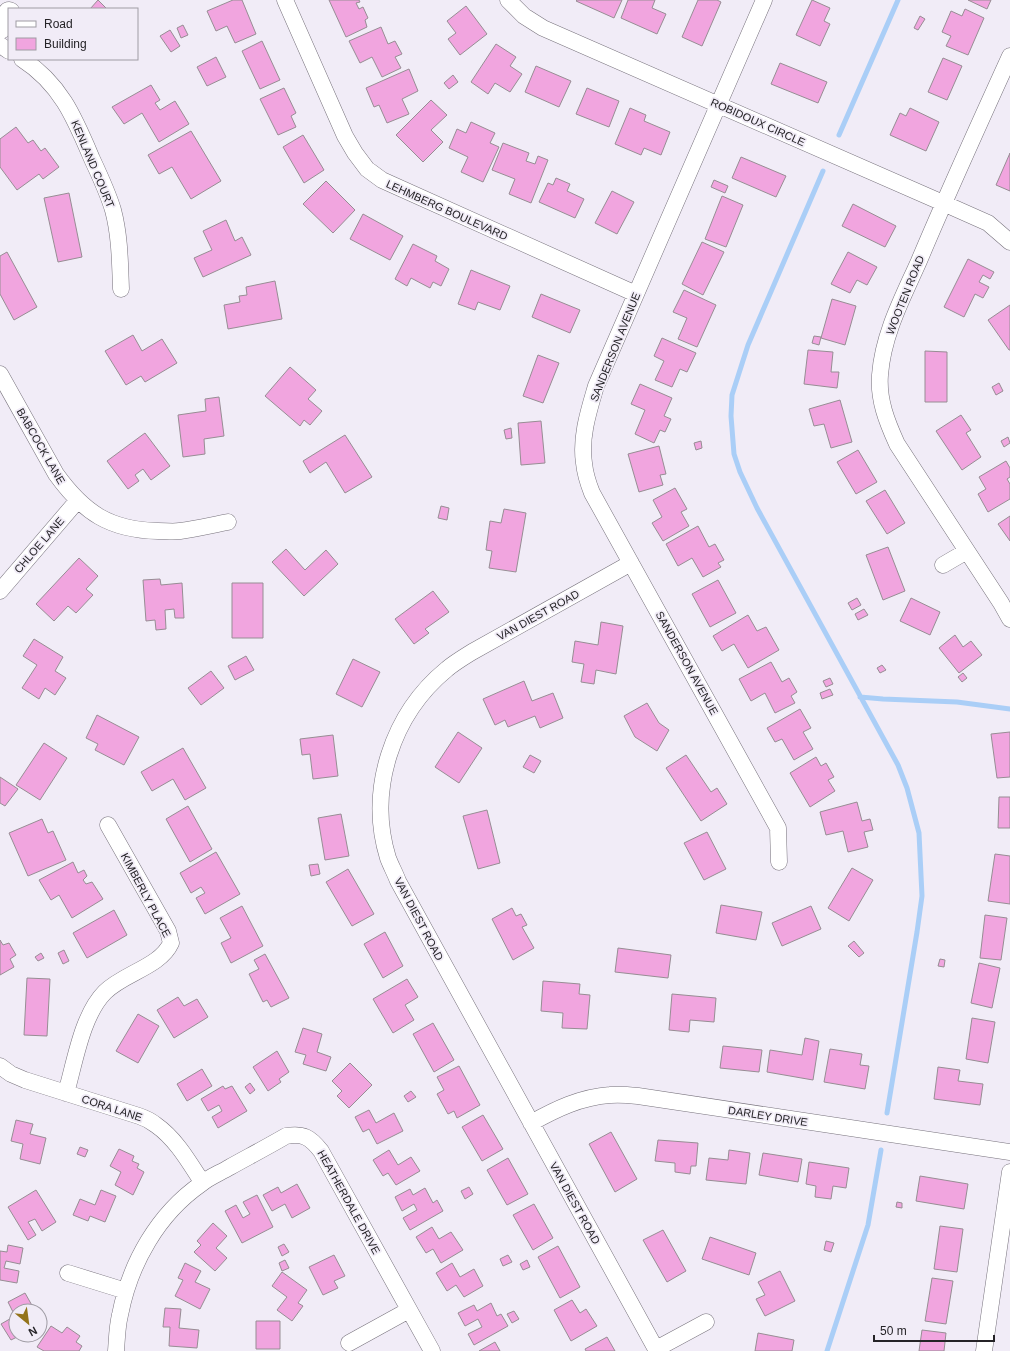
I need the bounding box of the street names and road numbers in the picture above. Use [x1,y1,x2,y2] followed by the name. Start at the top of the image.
[709,96,807,148] street label: ROBIDOUX CIRCLE
[69,118,117,210] street label: KENLAND COURT
[384,178,510,242] street label: LEHMBERG BOULEVARD
[884,254,926,336] street label: WOOTEN ROAD
[588,291,642,403] street label: SANDERSON AVENUE
[14,406,68,486] street label: BABCOCK LANE
[12,515,66,575] street label: CHLOE LANE
[495,587,581,643] street label: VAN DIEST ROAD
[653,609,721,717] street label: SANDERSON AVENUE
[119,851,173,939] street label: KIMBERLY PLACE
[392,876,446,962] street label: VAN DIEST ROAD
[80,1093,144,1123] street label: CORA LANE
[727,1104,809,1128] street label: DARLEY DRIVE
[315,1148,383,1256] street label: HEATHERDALE DRIVE
[547,1160,603,1246] street label: VAN DIEST ROAD

